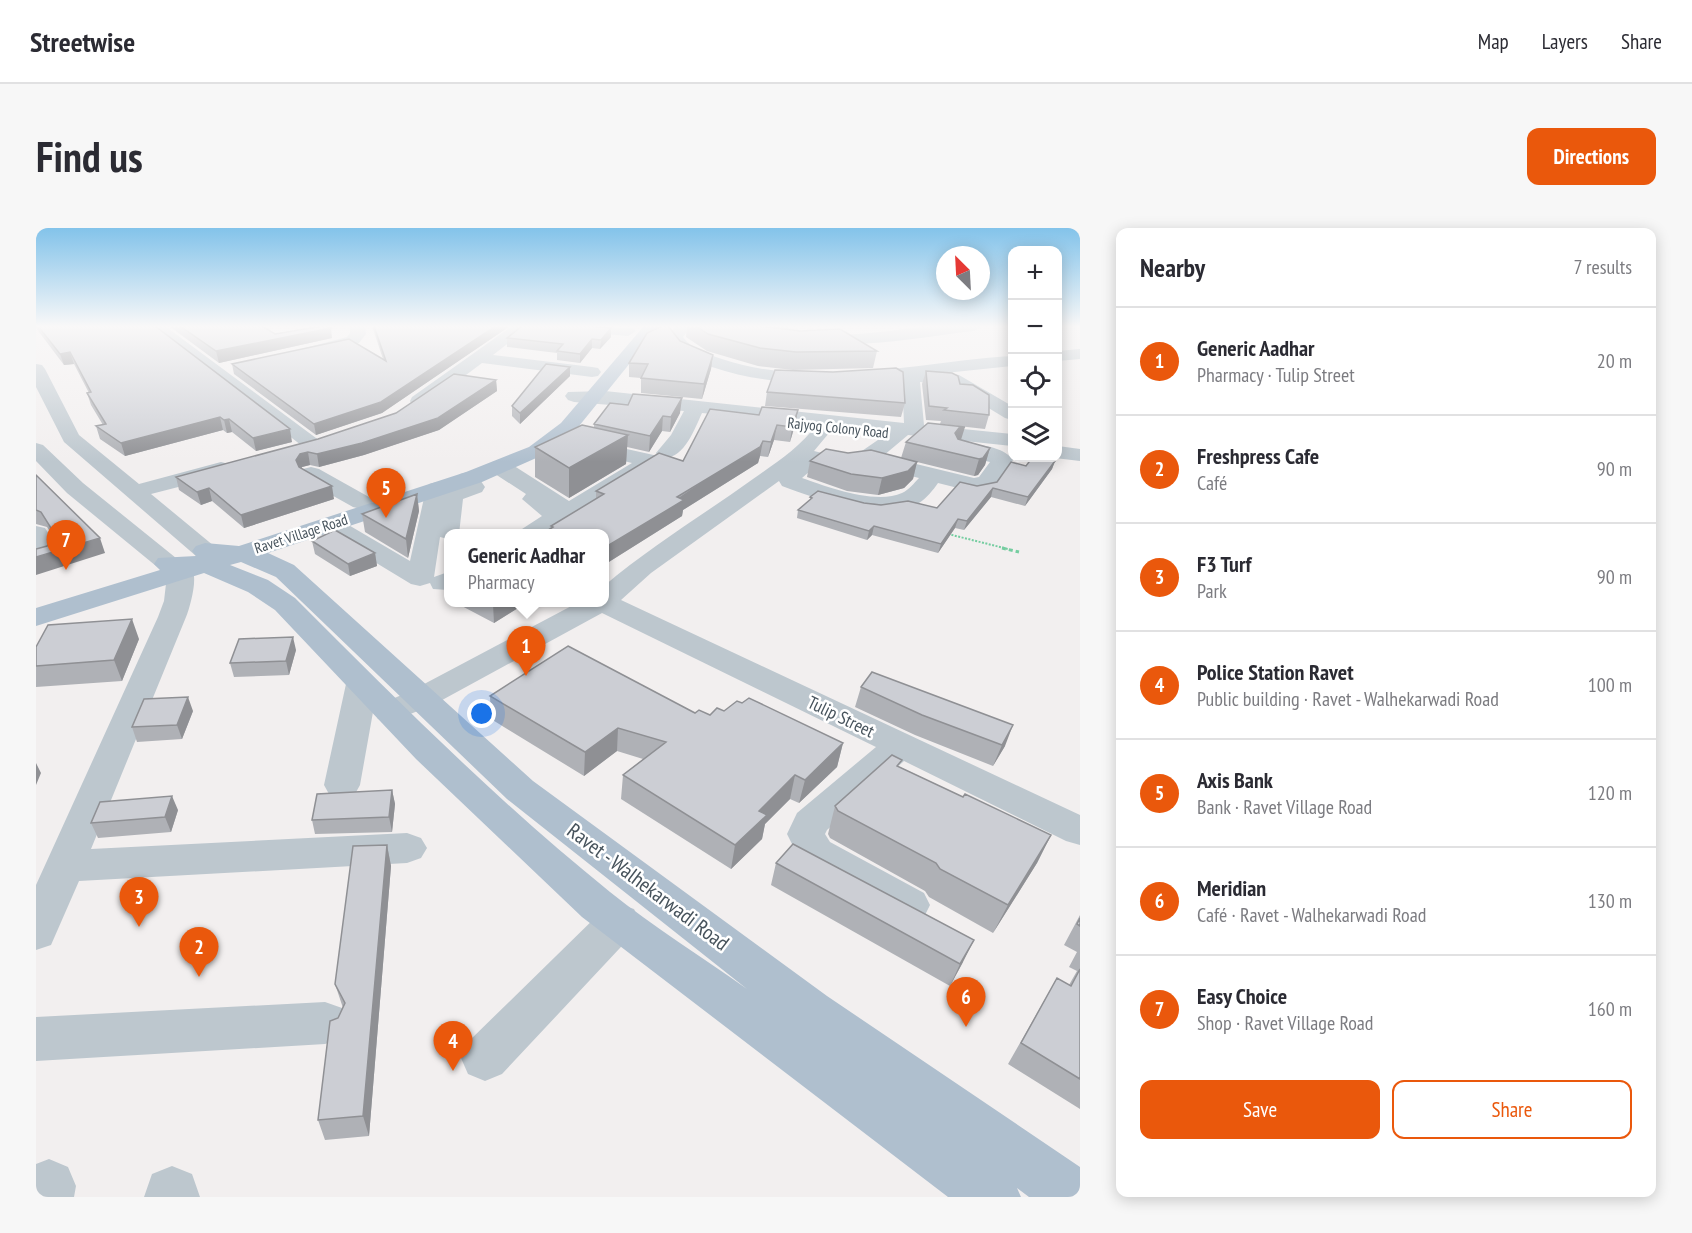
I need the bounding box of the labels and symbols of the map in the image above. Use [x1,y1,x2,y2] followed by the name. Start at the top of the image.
[936,246,990,300] north arrow
[787,413,890,442] street label: Rajyog Colony Road
[366,468,406,518] pin: 5
[252,510,350,558] street label: Ravet Village Road
[46,520,86,570] pin: 7
[506,626,546,676] pin: 1
[804,691,878,743] street label: Tulip Street
[467,699,496,728] your location
[562,817,735,956] street label: Ravet - Walhekarwadi Road
[120,878,158,927] pin: 3
[180,928,218,977] pin: 2
[946,978,986,1027] pin: 6
[434,1022,472,1071] pin: 4

